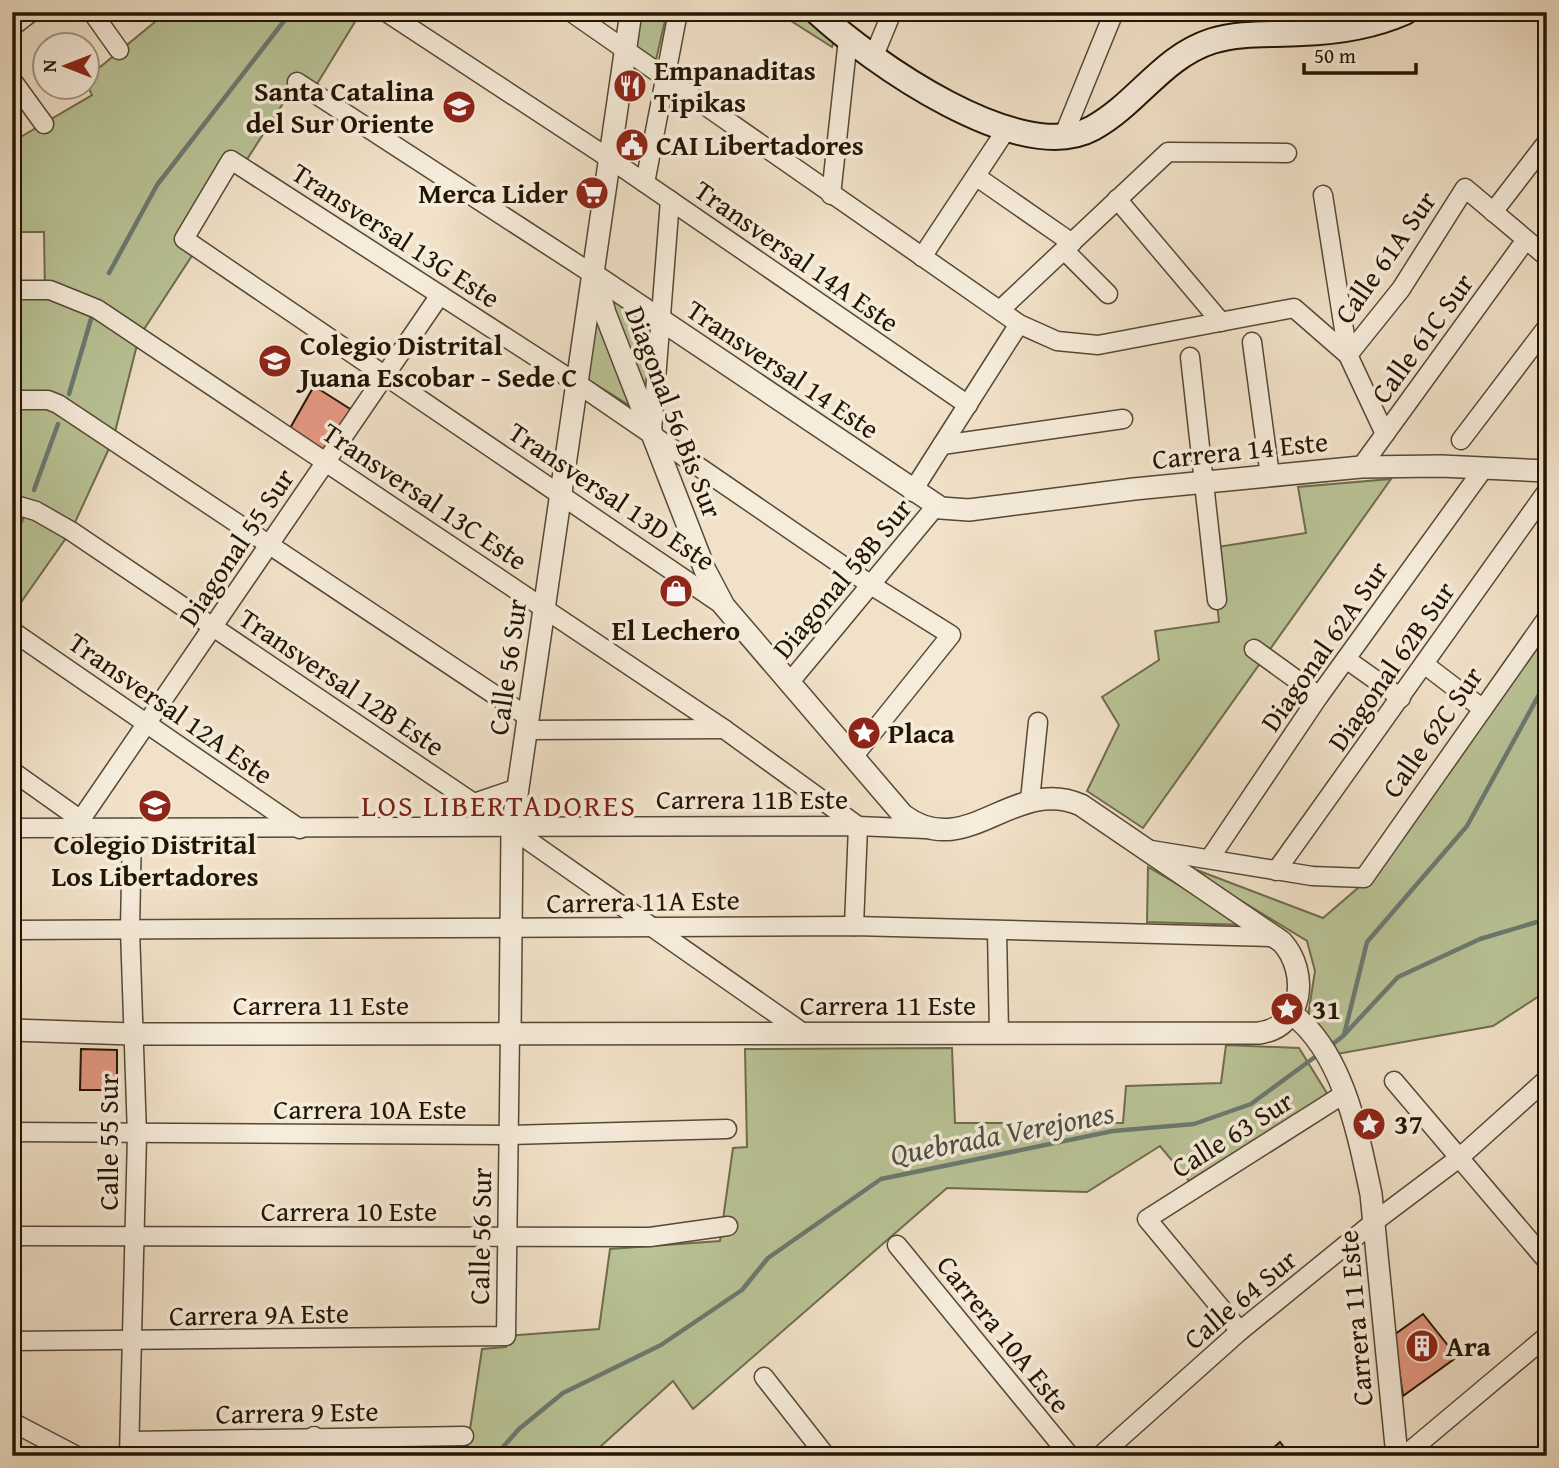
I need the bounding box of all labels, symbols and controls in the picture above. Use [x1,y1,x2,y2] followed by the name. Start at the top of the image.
[32,32,102,102] north arrow
[1304,32,1416,76] scale bar
[1314,40,1356,71] text: 50 m
[654,49,816,122] place label: Empanaditas Tipikas
[35,59,63,72] text: N
[611,67,649,105] restaurant icon: Empanaditas Tipikas
[246,70,435,143] place label: Santa Catalina del Sur Oriente
[440,88,478,126] school or university icon: Santa Catalina del Sur Oriente
[656,124,864,165] place label: CAI Libertadores
[613,126,651,164] public building icon: CAI Libertadores
[284,152,509,317] street label: Transversal 13G Este
[687,169,908,342] street label: Transversal 14A Este
[418,172,568,213] place label: Merca Lider
[573,174,611,212] supermarket icon: Merca Lider
[1324,182,1446,332] street label: Calle 61A Sur
[1360,264,1483,411] street label: Calle 61C Sur
[679,289,888,448] street label: Transversal 14 Este
[615,300,734,524] street label: Diagonal 56 Bis Sur
[296,324,577,397] place label: Colegio Distrital Juana Escobar - Sede C
[256,342,294,380] school or university icon: Colegio Distrital Juana Escobar - Sede C
[314,411,536,580] street label: Transversal 13C Este
[501,411,724,580] street label: Transversal 13D Este
[1150,420,1330,479] street label: Carrera 14 Este
[167,459,304,634] street label: Diagonal 55 Sur
[762,488,921,667] street label: Diagonal 58B Sur
[1250,552,1398,739] street label: Diagonal 62A Sur
[657,572,695,610] shop icon: El Lechero
[1317,572,1465,759] street label: Diagonal 62B Sur
[477,596,536,738] street label: Calle 56 Sur
[231,597,454,766] street label: Transversal 12B Este
[612,609,740,650] place label: El Lechero
[61,621,282,794] street label: Transversal 12A Este
[1371,657,1492,806] street label: Calle 62C Sur
[888,712,955,753] place label: Placa
[845,714,883,752] place icon: Placa
[656,778,848,819] street label: Carrera 11B Este
[361,783,637,827] district label: LOS LIBERTADORES
[136,787,174,825] school or university icon: Colegio Distrital Los Libertadores
[52,823,258,896] place label: Colegio Distrital Los Libertadores
[546,878,740,923] street label: Carrera 11A Este
[233,984,409,1025] street label: Carrera 11 Este
[800,984,976,1025] street label: Carrera 11 Este
[1312,988,1341,1029] place label: 31
[1268,990,1306,1028] place icon: 31
[87,1073,128,1210] street label: Calle 55 Sur
[1163,1080,1301,1187] street label: Calle 63 Sur
[273,1088,467,1129] street label: Carrera 10A Este
[886,1090,1118,1176] water label: Quebrada Verejones
[1394,1103,1423,1144] place label: 37
[1350,1105,1388,1143] place icon: 37
[458,1167,501,1305] street label: Calle 56 Sur
[261,1190,437,1231] street label: Carrera 10 Este
[1326,1228,1383,1408] street label: Carrera 11 Este
[1174,1239,1306,1358] street label: Calle 64 Sur
[928,1246,1081,1422] street label: Carrera 10A Este
[169,1291,349,1336] street label: Carrera 9A Este
[1446,1325,1491,1366] place label: Ara
[1403,1327,1441,1365] building icon: Ara
[215,1390,379,1433] street label: Carrera 9 Este

